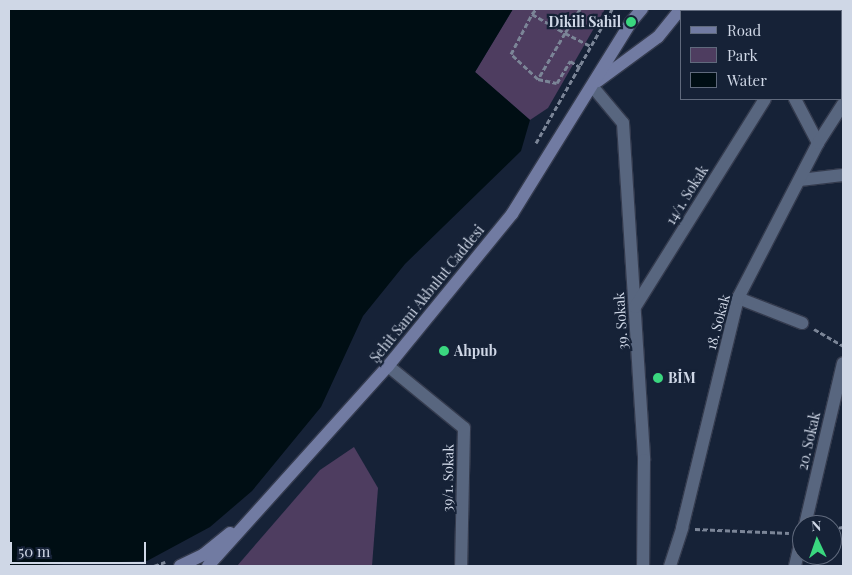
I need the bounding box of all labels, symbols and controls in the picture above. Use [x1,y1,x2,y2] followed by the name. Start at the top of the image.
[680,10,842,100] legend
[548,14,621,30] place label: Dikili Sahil
[625,16,637,28] marker: Dikili Sahil
[727,20,761,40] text: Road
[727,45,758,65] text: Park
[727,70,767,90] text: Water
[662,162,712,228] street label: 14/1. Sokak
[366,221,488,367] street label: Şehit Sami Akbulut Caddesi
[611,292,631,350] street label: 39. Sokak
[703,292,733,352] street label: 18. Sokak
[454,343,497,359] place label: Ahpub
[438,345,450,357] marker: Ahpub
[668,370,696,386] place label: BİM
[652,372,664,384] marker: BİM
[794,410,824,472] street label: 20. Sokak
[439,444,457,512] street label: 39/1. Sokak
[792,515,842,565] north arrow
[811,516,822,535] text: N
[12,532,149,564] scale bar
[18,541,50,561] text: 50 m

